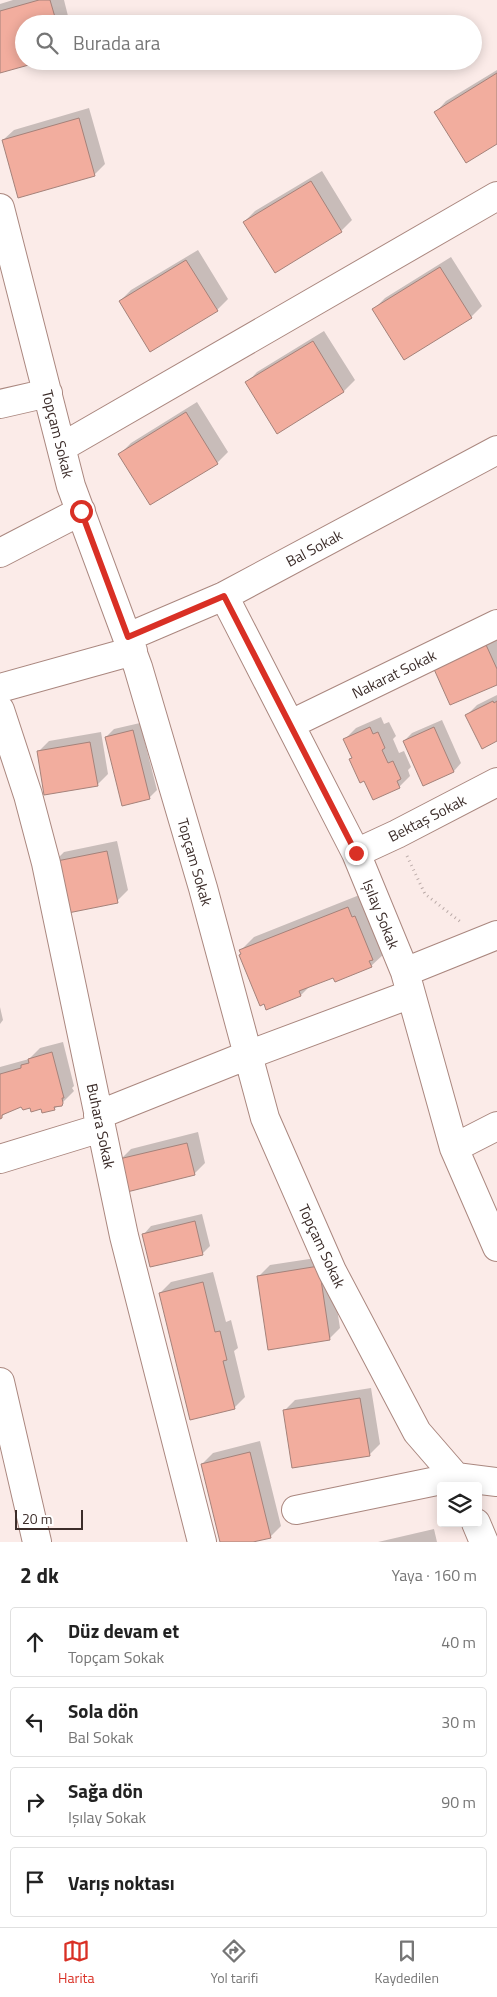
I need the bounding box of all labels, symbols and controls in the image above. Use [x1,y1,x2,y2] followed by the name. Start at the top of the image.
[15,15,482,70] search box
[73,28,160,57] text: Burada ara
[33,29,61,57] icon: search
[36,387,80,481] street label: Topçam Sokak
[70,500,93,523] route start
[281,523,347,573] street label: Bal Sokak
[348,644,440,704] street label: Nakarat Sokak
[384,788,470,848] street label: Bektaş Sokak
[172,816,218,908] street label: Topçam Sokak
[345,842,368,865] route end
[357,876,405,952] street label: Işılay Sokak
[81,1081,121,1171] street label: Buhara Sokak
[293,1200,351,1292] street label: Topçam Sokak
[437,1482,482,1527] map controls
[437,1482,482,1527] button: layers
[15,1507,82,1530] scale bar
[22,1508,52,1529] text: 20 m
[20,1559,59,1591] text: 2 dk
[392,1563,477,1587] text: Yaya · 160 m
[68,1616,179,1645] text: Düz devam et
[21,1628,49,1656] icon: ahead
[441,1630,476,1654] text: 40 m
[68,1645,164,1669] text: Topçam Sokak
[68,1696,139,1725] text: Sola dön
[21,1708,49,1736] icon: left
[441,1710,476,1734] text: 30 m
[68,1725,134,1749] text: Bal Sokak
[68,1776,143,1805] text: Sağa dön
[21,1788,49,1816] icon: right
[441,1790,476,1814] text: 90 m
[68,1805,146,1829] text: Işılay Sokak
[21,1868,49,1896] icon: arrive
[68,1868,175,1897] text: Varış noktası
[58,1937,94,1988] tab: Harita
[211,1937,258,1988] tab: Yol tarifi
[375,1937,439,1988] tab: Kaydedilen

